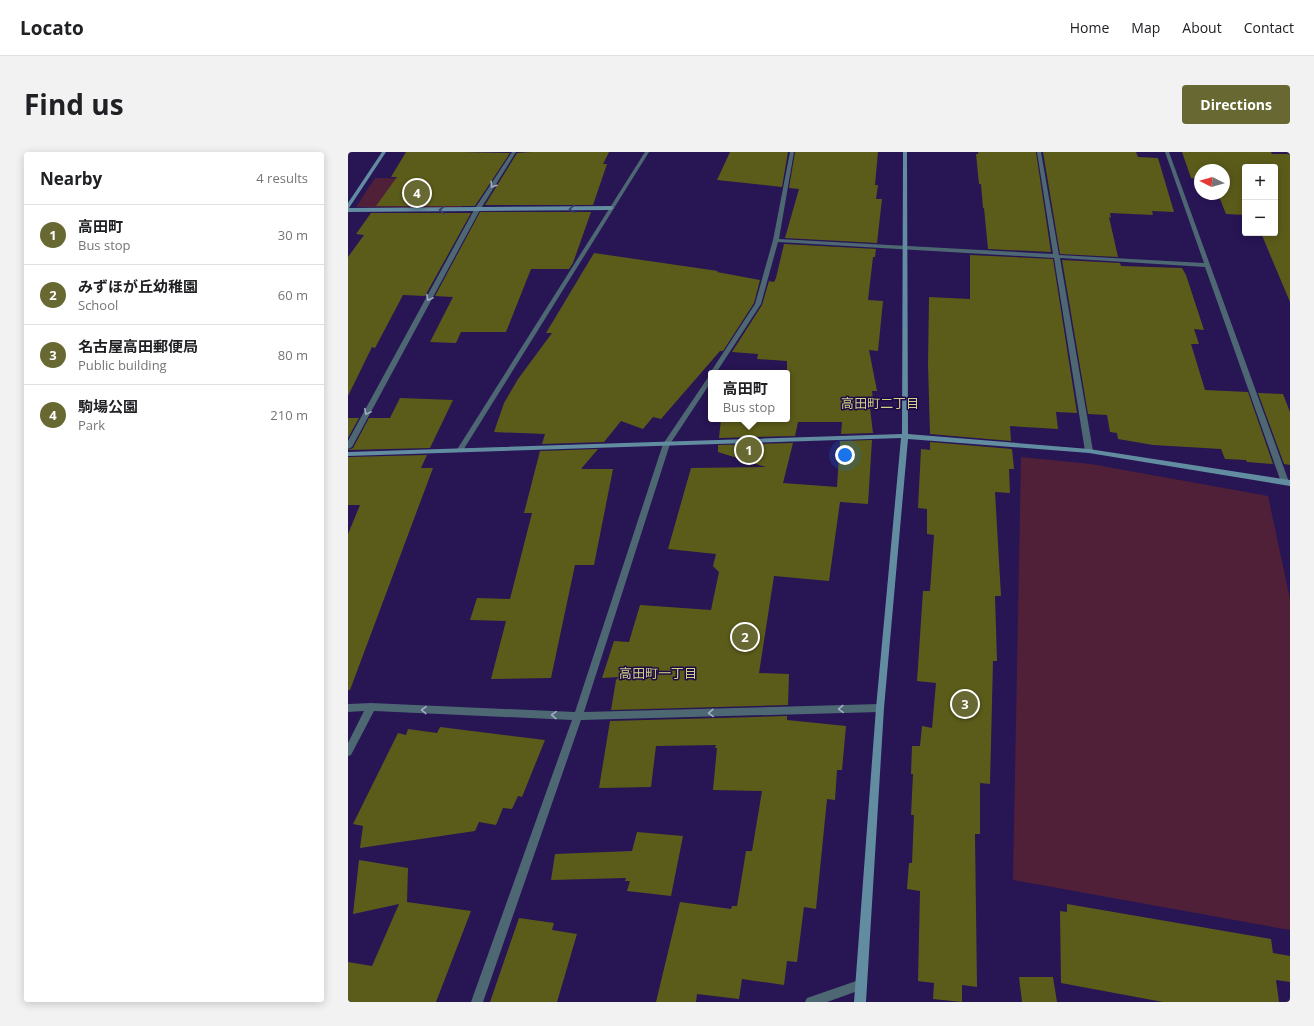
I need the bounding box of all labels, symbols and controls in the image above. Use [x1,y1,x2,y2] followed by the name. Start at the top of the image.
[20,15,84,41] text: Locato
[1070,18,1109,37] text: Home
[1131,18,1160,37] text: Map
[1182,18,1222,37] text: About
[1244,18,1294,37] text: Contact
[24,85,124,123] text: Find us
[1182,85,1290,124] button: Directions
[1194,164,1230,200] north arrow
[1242,164,1278,236] map controls
[1242,164,1278,200] button: +
[40,167,102,190] text: Nearby
[256,169,308,187] text: 4 results
[404,178,430,208] pin: 4
[490,181,498,188] one-way arrow
[1242,200,1278,236] button: −
[569,205,575,213] one-way arrow
[439,206,445,214] one-way arrow
[78,216,123,236] text: 高田町
[49,226,57,244] text: 1
[278,226,308,244] text: 30 m
[78,236,131,254] text: Bus stop
[78,276,198,296] text: みずほが丘幼稚園
[49,286,57,304] text: 2
[278,286,308,304] text: 60 m
[426,294,434,301] one-way arrow
[78,296,118,314] text: School
[78,336,198,356] text: 名古屋高田郵便局
[49,346,57,364] text: 3
[278,346,308,364] text: 80 m
[78,356,167,374] text: Public building
[708,370,790,422] popup
[723,378,768,398] text: 高田町
[841,394,919,412] district label: 高田町二丁目
[78,396,138,416] text: 駒場公園
[723,398,775,416] text: Bus stop
[49,406,57,424] text: 4
[270,406,308,424] text: 210 m
[364,408,372,415] one-way arrow
[78,416,105,434] text: Park
[736,435,762,465] pin: 1
[835,445,855,465] your location
[732,622,758,652] pin: 2
[619,664,697,682] district label: 高田町一丁目
[952,689,978,719] pin: 3
[421,705,427,714] one-way arrow
[838,705,844,713] one-way arrow
[708,708,714,717] one-way arrow
[551,711,557,720] one-way arrow

